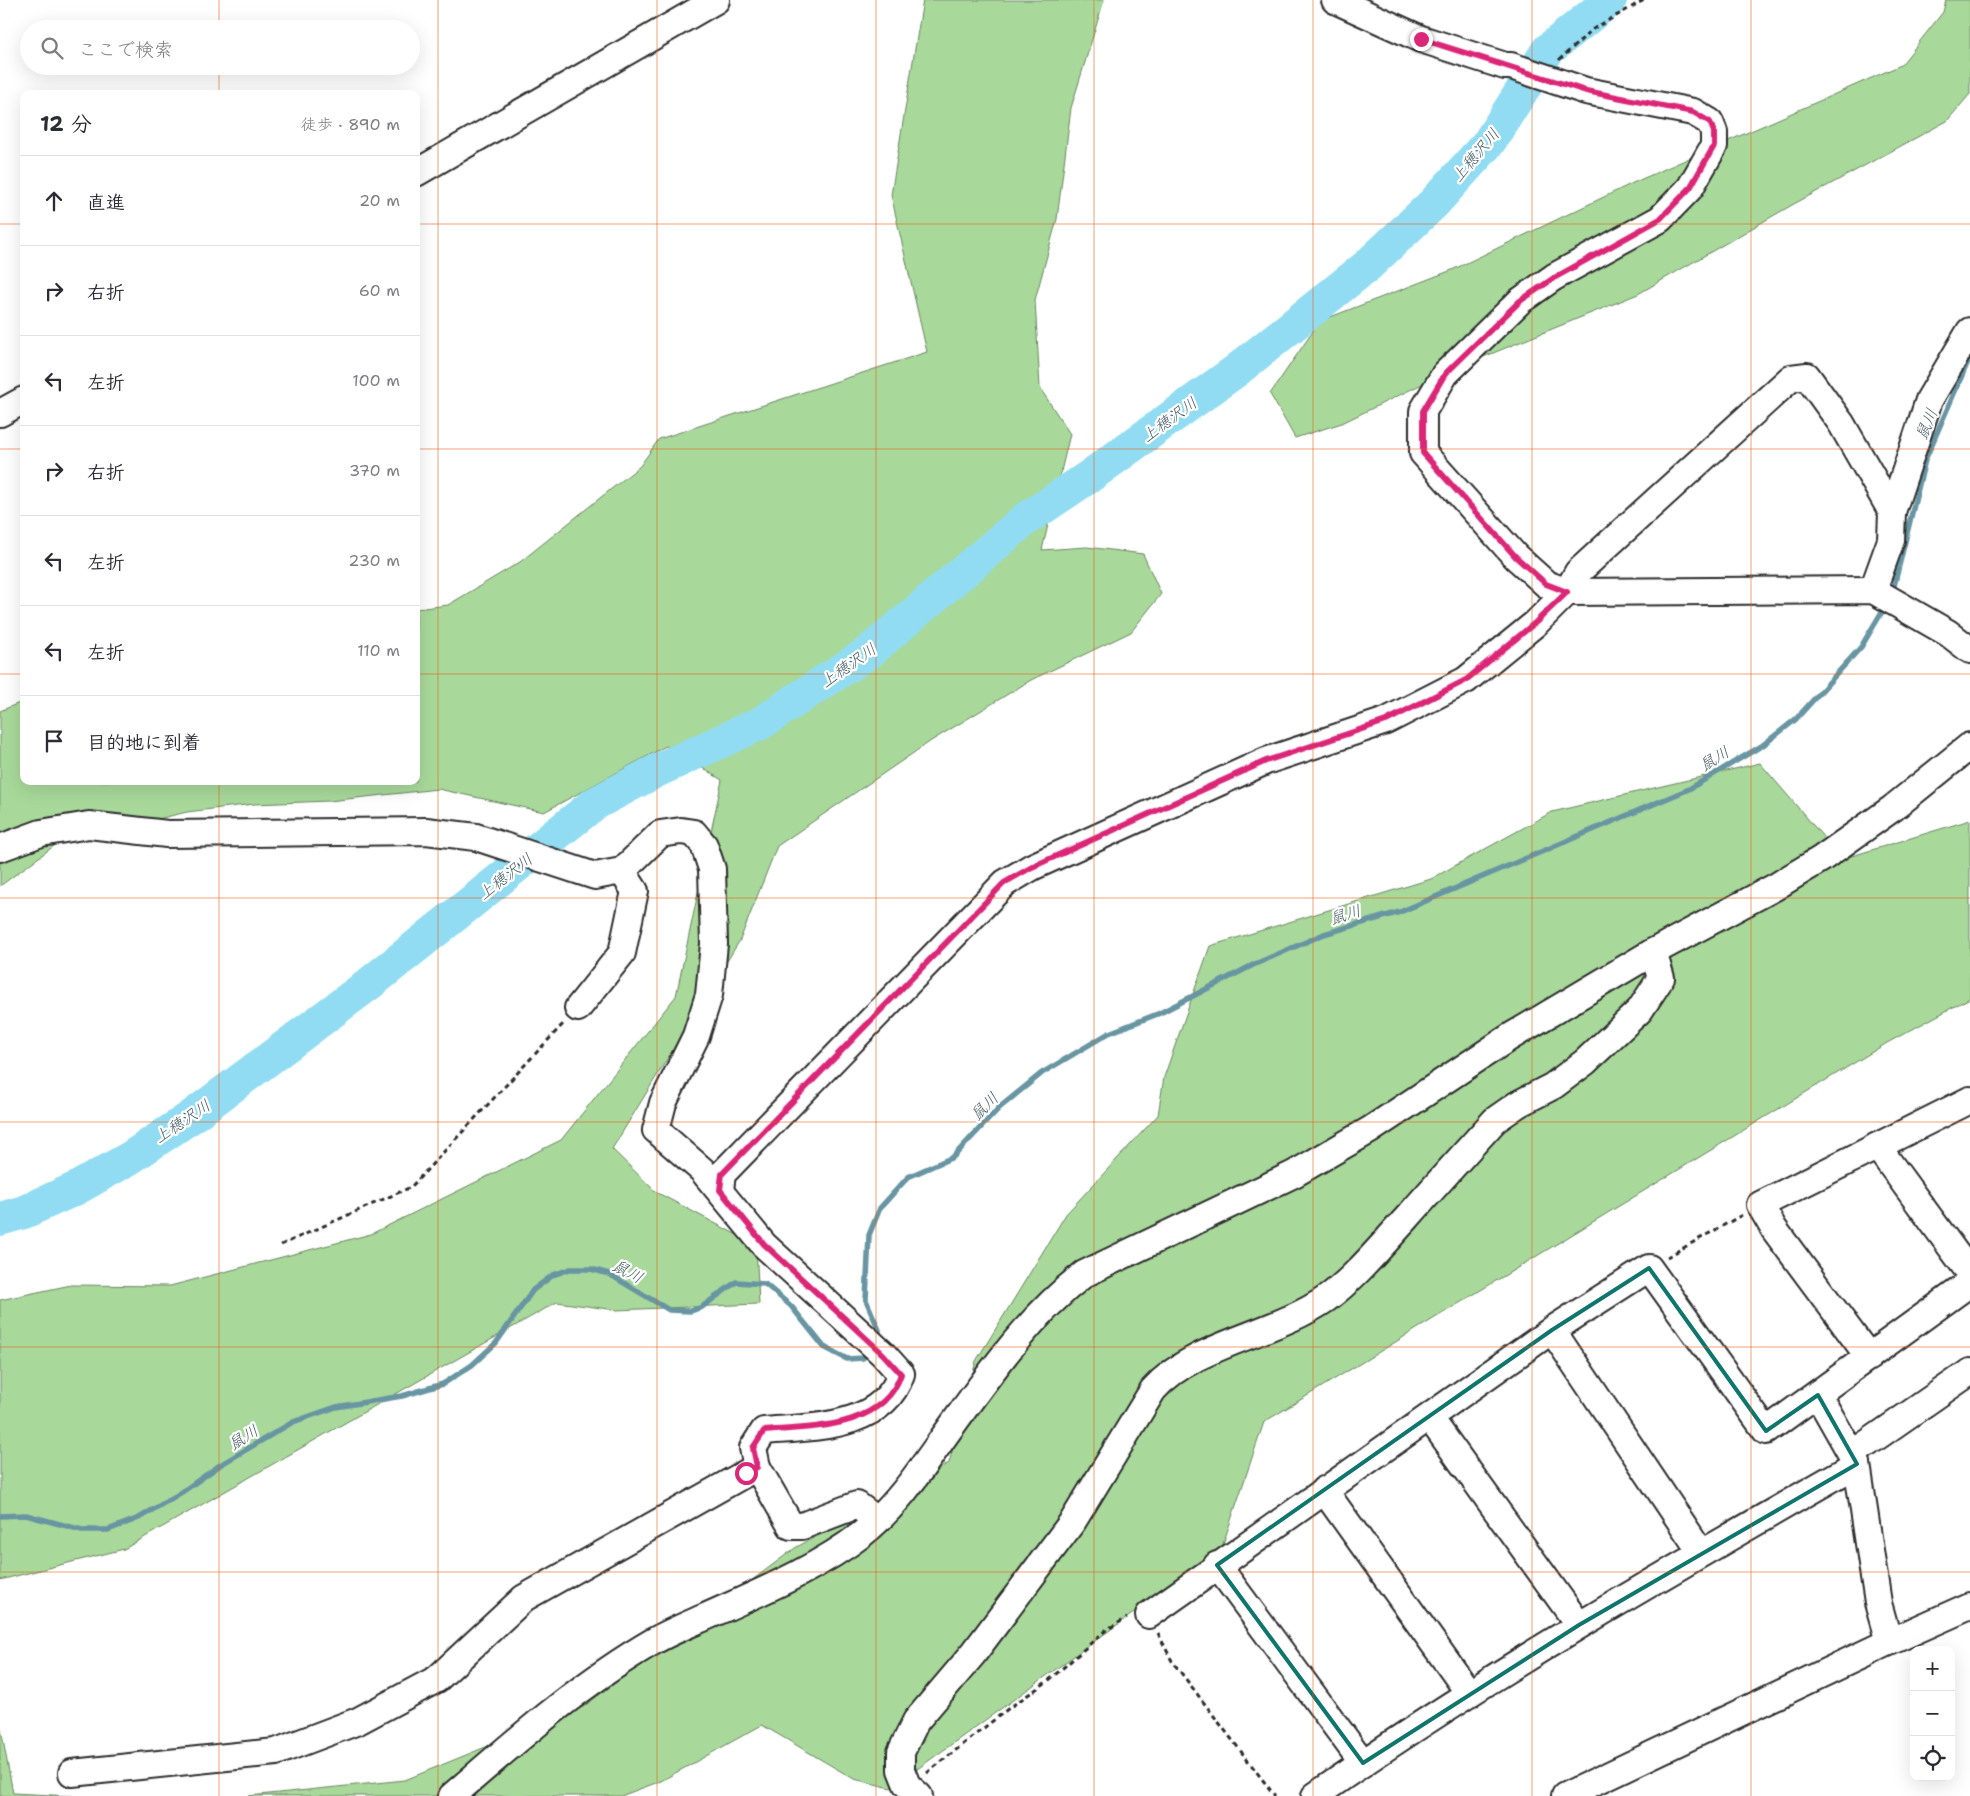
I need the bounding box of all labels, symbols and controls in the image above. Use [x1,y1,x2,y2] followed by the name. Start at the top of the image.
[20,20,420,75] search box
[1410,28,1433,51] route end
[38,34,66,62] icon: search
[78,37,173,62] text: ここで検索
[40,110,92,138] text: 12 分
[301,114,400,135] text: 徒歩 · 890 m
[1447,124,1504,187] water label: 上穂沢川
[40,187,68,215] icon: ahead
[87,190,125,215] text: 直進
[359,190,400,211] text: 20 m
[40,277,68,305] icon: right
[87,280,125,305] text: 右折
[359,280,400,301] text: 60 m
[40,367,68,395] icon: left
[87,370,125,395] text: 左折
[352,370,400,391] text: 100 m
[1137,392,1201,447] water label: 上穂沢川
[1911,405,1942,443] water label: 鼠川
[40,457,68,485] icon: right
[87,460,125,485] text: 右折
[349,460,400,481] text: 370 m
[40,547,68,575] icon: left
[87,550,125,575] text: 左折
[348,550,400,571] text: 230 m
[40,637,68,665] icon: left
[816,638,881,692] water label: 上穂沢川
[87,640,125,665] text: 左折
[357,640,400,661] text: 110 m
[40,727,68,755] icon: arrive
[87,730,201,755] text: 目的地に到着
[1695,741,1733,776] water label: 鼠川
[474,848,537,904] water label: 上穂沢川
[1327,900,1364,929] water label: 鼠川
[966,1088,1003,1125] water label: 鼠川
[150,1095,215,1148] water label: 上穂沢川
[609,1255,647,1288] water label: 鼠川
[224,1420,262,1455] water label: 鼠川
[735,1462,758,1485] route start
[1910,1646,1955,1781] map controls
[1910,1646,1955,1691] button: +
[1910,1691,1955,1736] button: −
[1910,1736,1955,1781] button: locate

